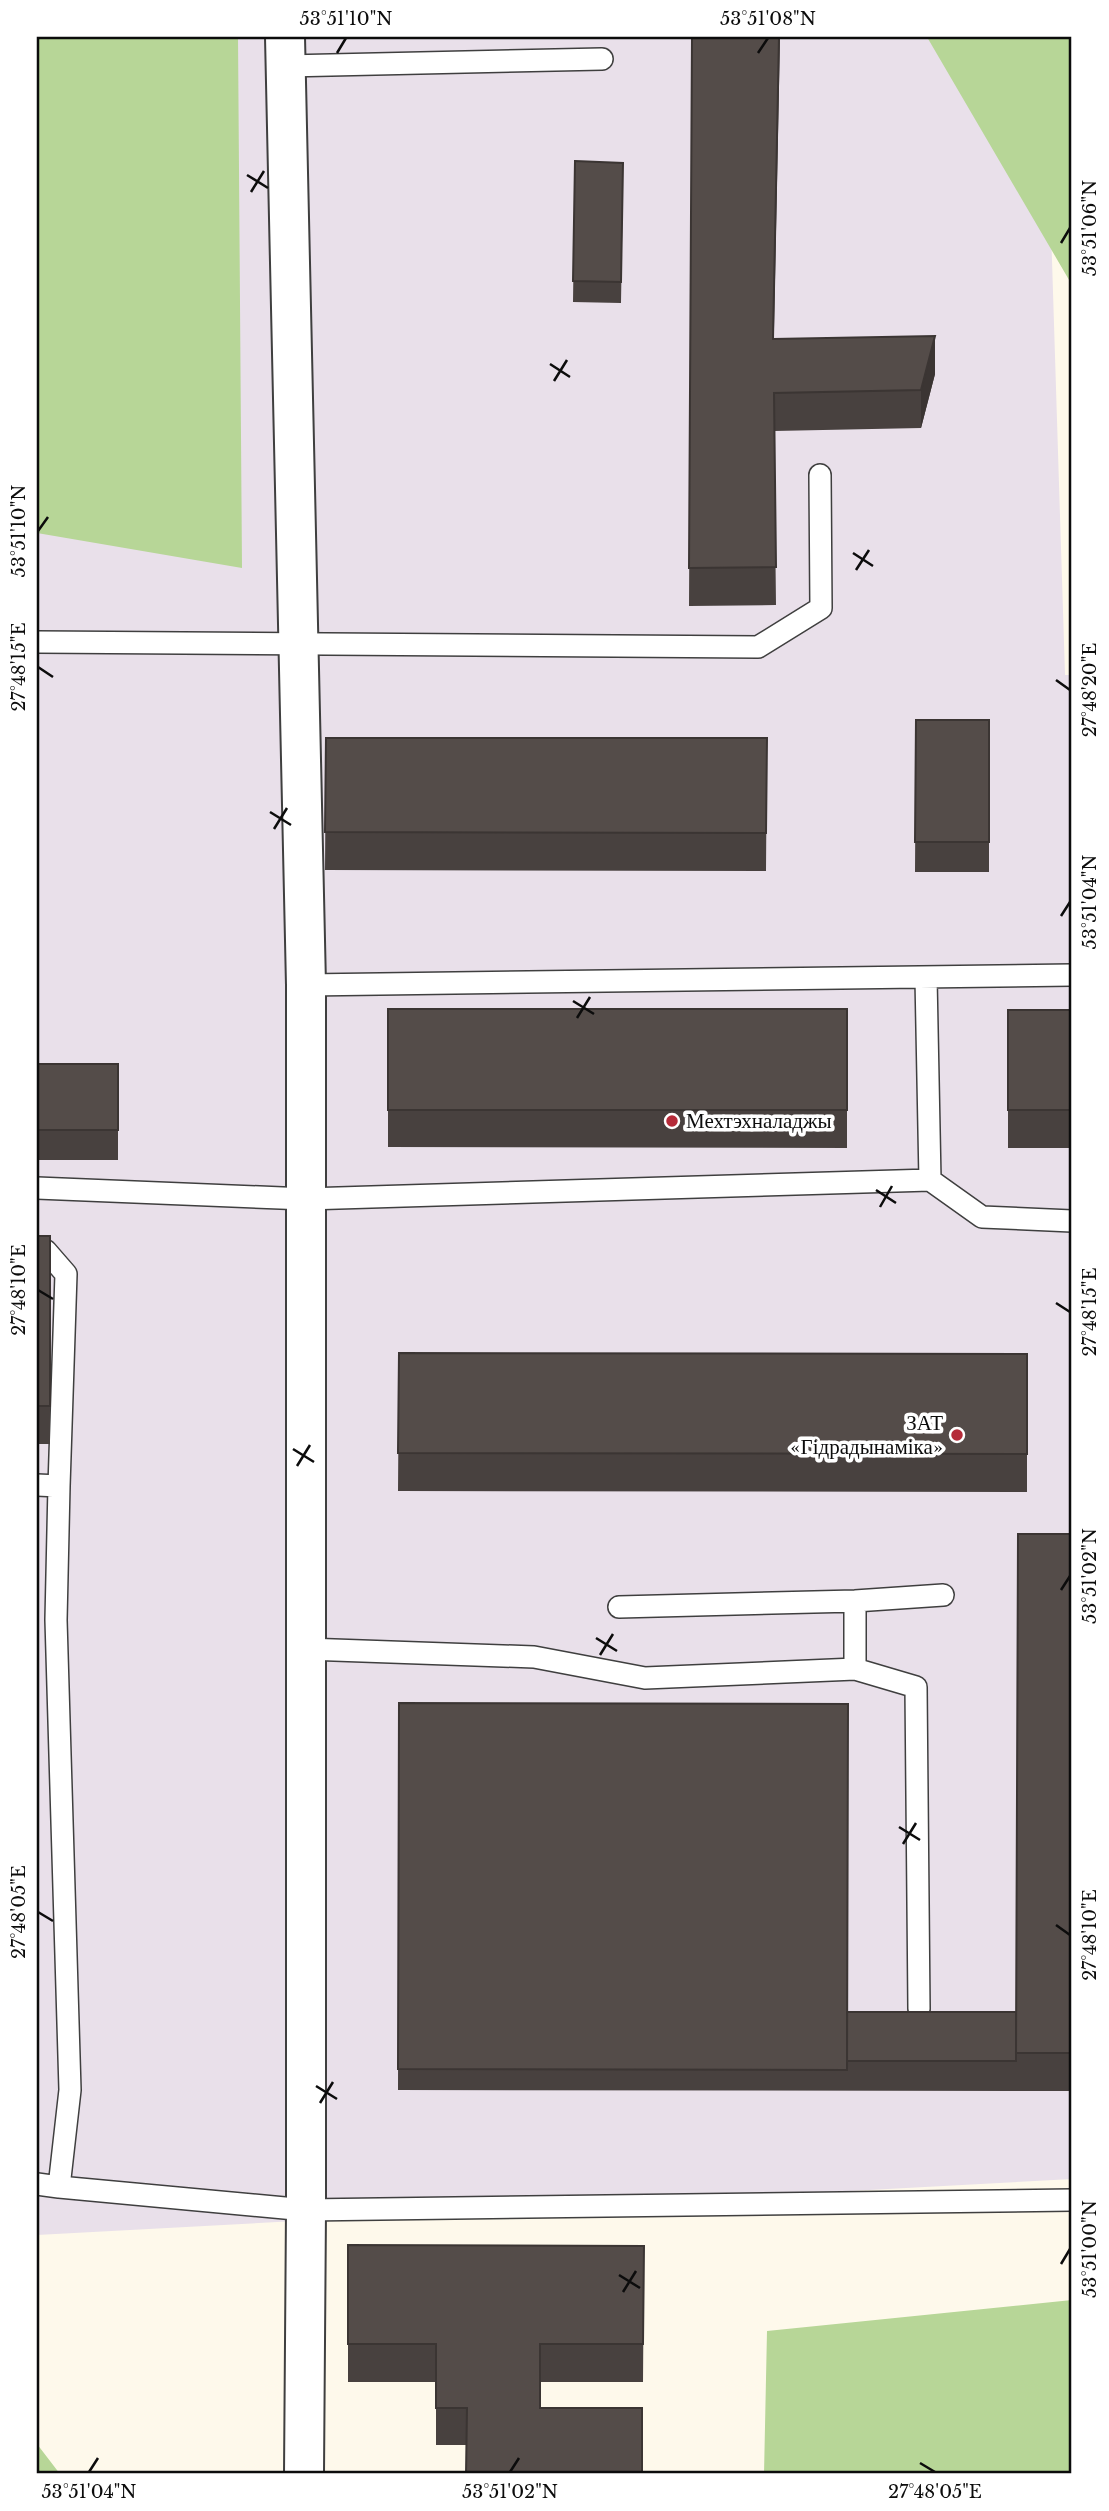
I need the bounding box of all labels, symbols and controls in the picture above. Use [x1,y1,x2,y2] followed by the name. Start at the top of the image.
[299,8,393,30] text: 53°51'10"N
[720,8,816,30] text: 53°51'08"N
[1079,180,1101,276] text: 53°51'06"N
[8,484,30,578] text: 53°51'10"N
[8,623,30,711] text: 27°48'15"E
[1079,643,1101,737] text: 27°48'20"E
[1079,854,1101,950] text: 53°51'04"N
[686,1108,832,1134] place label: Мехтэхналаджы
[664,1113,680,1129] marker: Мехтэхналаджы
[8,1244,30,1336] text: 27°48'10"E
[1079,1268,1101,1356] text: 27°48'15"E
[790,1410,943,1460] place label: ЗАТ «Гідрадынаміка»
[949,1427,965,1443] marker: ЗАТ «Гідрадынаміка»
[1079,1528,1101,1624] text: 53°51'02"N
[8,1865,30,1959] text: 27°48'05"E
[1079,1889,1101,1981] text: 27°48'10"E
[1079,2200,1101,2298] text: 53°51'00"N
[41,2481,137,2503] text: 53°51'04"N
[462,2481,558,2503] text: 53°51'02"N
[888,2481,982,2503] text: 27°48'05"E

